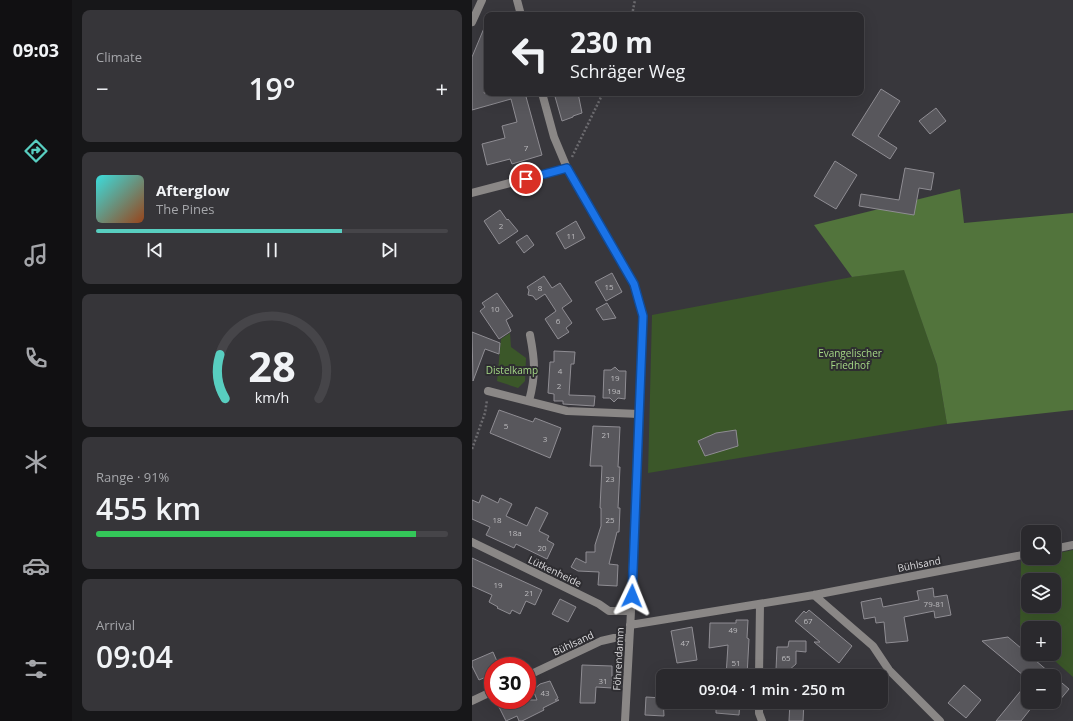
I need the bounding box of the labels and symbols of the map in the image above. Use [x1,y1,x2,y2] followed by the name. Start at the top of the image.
[524,142,529,153] house number: 7
[509,162,543,196] pin
[499,220,504,231] house number: 2
[566,230,576,241] house number: 11
[604,281,614,292] house number: 15
[538,282,543,293] house number: 8
[490,303,500,314] house number: 10
[556,315,561,326] house number: 6
[818,346,882,372] park label: Evangelischer Friedhof
[486,363,538,377] park label: Distelkamp
[558,365,563,376] house number: 4
[610,372,620,383] house number: 19
[557,380,562,391] house number: 2
[607,385,621,396] house number: 19a
[504,420,509,431] house number: 5
[601,429,611,440] house number: 21
[543,433,548,444] house number: 3
[605,473,615,484] house number: 23
[492,514,502,525] house number: 18
[605,514,615,525] house number: 25
[508,527,522,538] house number: 18a
[537,542,547,553] house number: 20
[526,552,584,590] street label: Lütkenheide
[896,553,942,575] street label: Bühlsand
[611,575,653,617] position arrow
[493,579,503,590] house number: 19
[524,587,534,598] house number: 21
[924,598,944,609] house number: 79-81
[803,615,813,626] house number: 67
[728,624,738,635] house number: 49
[550,627,596,659] street label: Bühlsand
[609,627,627,691] street label: Föhrendamm
[680,637,690,648] house number: 47
[781,652,791,663] house number: 65
[484,657,536,709] speed limit sign: 30
[731,657,741,668] house number: 51
[598,675,608,686] house number: 31
[540,687,550,698] house number: 43

